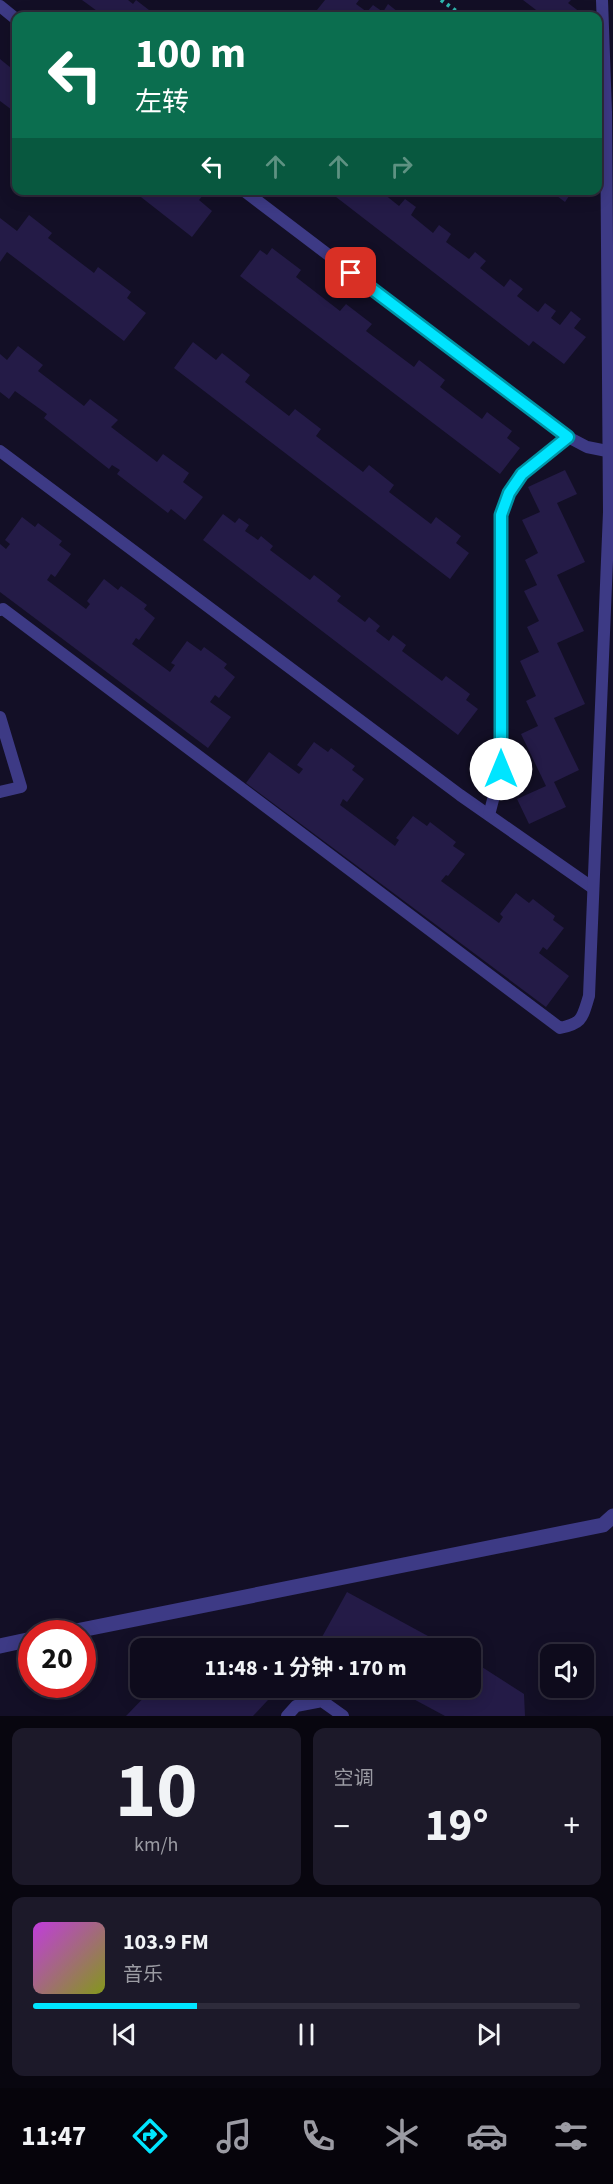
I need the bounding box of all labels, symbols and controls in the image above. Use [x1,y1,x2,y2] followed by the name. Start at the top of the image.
[135,24,246,84] text: 100 m
[36,36,114,114] icon: left
[135,83,189,122] text: 左转
[196,150,229,183] icon: left
[259,150,292,183] icon: ahead
[322,150,355,183] icon: ahead
[385,150,418,183] icon: right
[325,247,376,298] pin
[334,256,367,289] icon: arrive
[469,737,533,801] position arrow
[18,1620,96,1698] speed limit sign: 20
[540,1644,594,1698] map controls
[540,1644,594,1698] button: sound
[205,1652,406,1684] text: 11:48 · 1 分钟 · 170 m
[115,1736,197,1847] text: 10
[334,1765,374,1793] text: 空调
[425,1794,489,1858] text: 19°
[334,1803,350,1850] text: −
[564,1803,580,1850] text: +
[134,1831,178,1859] text: km/h
[123,1926,209,1958] text: 103.9 FM
[123,1961,163,1989] text: 音乐
[108,2018,141,2051] icon: previous
[290,2018,323,2051] icon: pause
[472,2018,505,2051] icon: next
[129,2115,171,2157] icon: directions
[213,2115,255,2157] icon: music
[297,2115,339,2157] icon: phone
[381,2115,423,2157] icon: climate
[466,2115,508,2157] icon: car
[550,2115,592,2157] icon: filters
[21,2117,86,2156] text: 11:47

